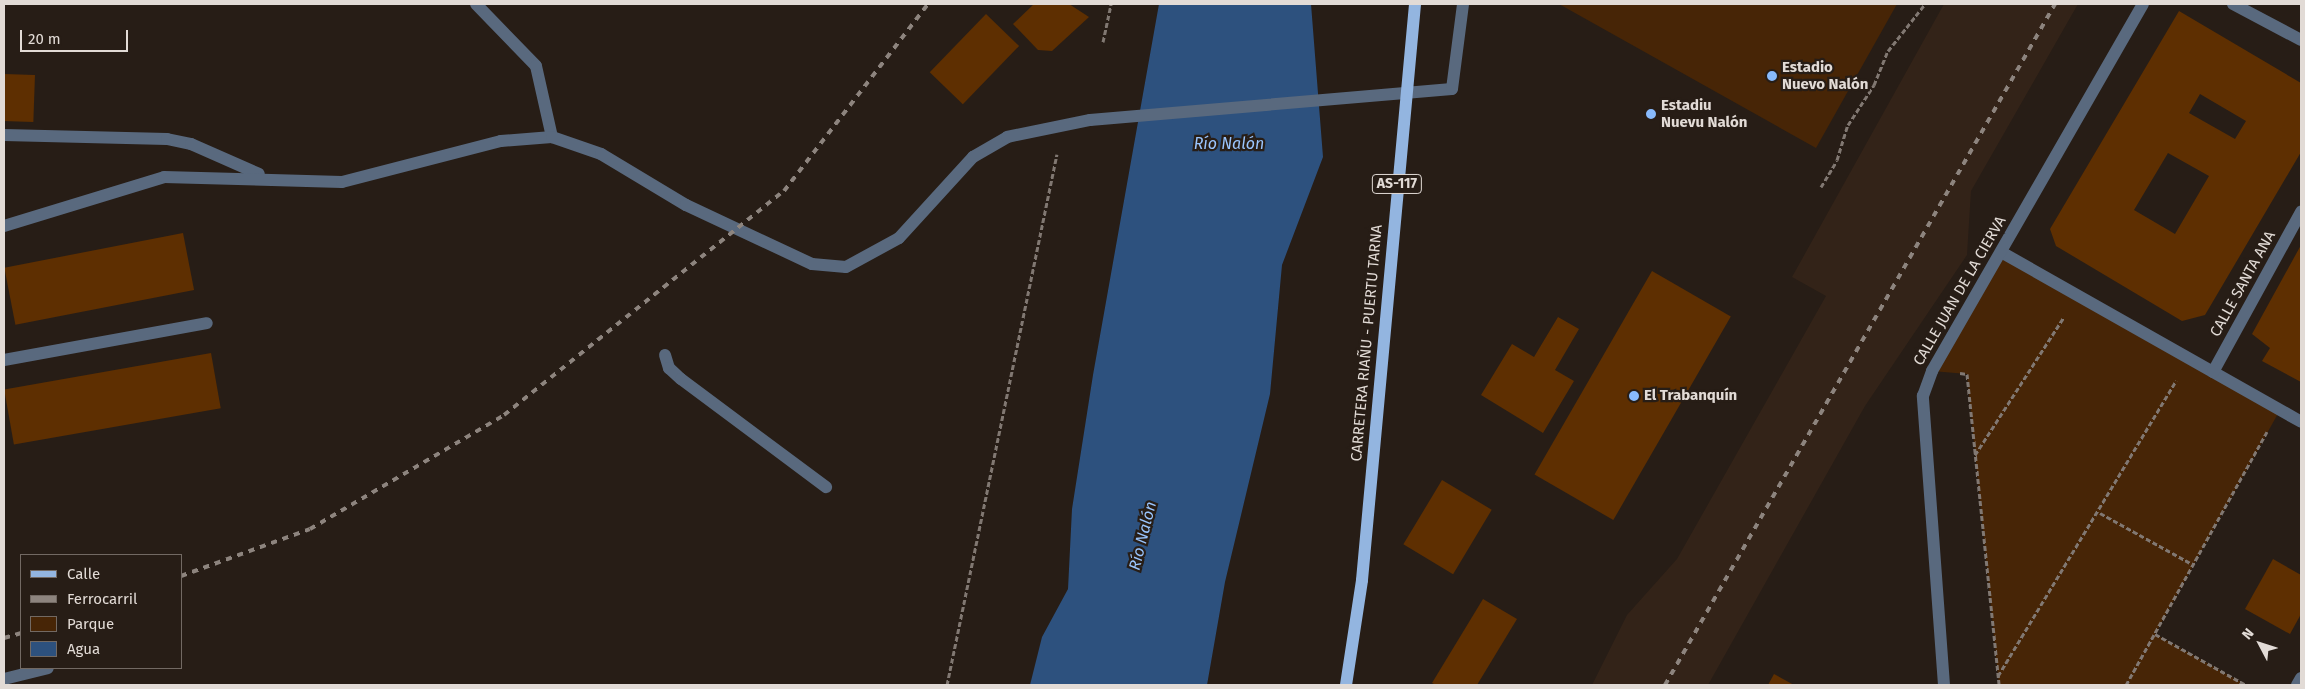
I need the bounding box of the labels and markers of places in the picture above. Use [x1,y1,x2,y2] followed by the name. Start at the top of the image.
[1782,58,1868,93] place label: Estadio Nuevo Nalón
[1766,70,1778,82] marker: Estadio Nuevo Nalón
[1661,96,1747,131] place label: Estadiu Nuevu Nalón
[1645,108,1657,120] marker: Estadiu Nuevu Nalón
[1644,387,1737,405] place label: El Trabanquín
[1628,390,1640,402] marker: El Trabanquín

